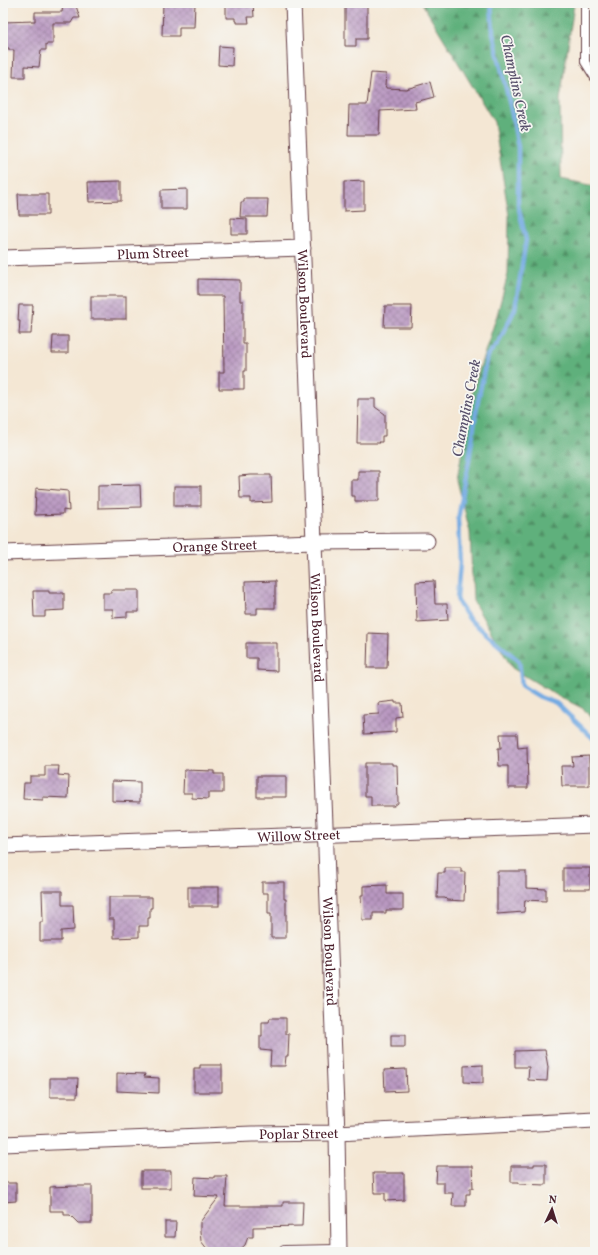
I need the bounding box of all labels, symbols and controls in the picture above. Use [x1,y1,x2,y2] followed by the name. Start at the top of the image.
[494,33,535,134] water label: Champlins Creek
[117,244,189,265] street label: Plum Street
[292,249,315,359] street label: Wilson Boulevard
[448,358,487,459] water label: Champlins Creek
[172,536,258,558] street label: Orange Street
[304,572,327,683] street label: Wilson Boulevard
[257,826,341,848] street label: Willow Street
[317,896,340,1007] street label: Wilson Boulevard
[259,1125,339,1145] street label: Poplar Street
[532,1189,572,1229] north arrow
[548,1193,557,1208] text: N

